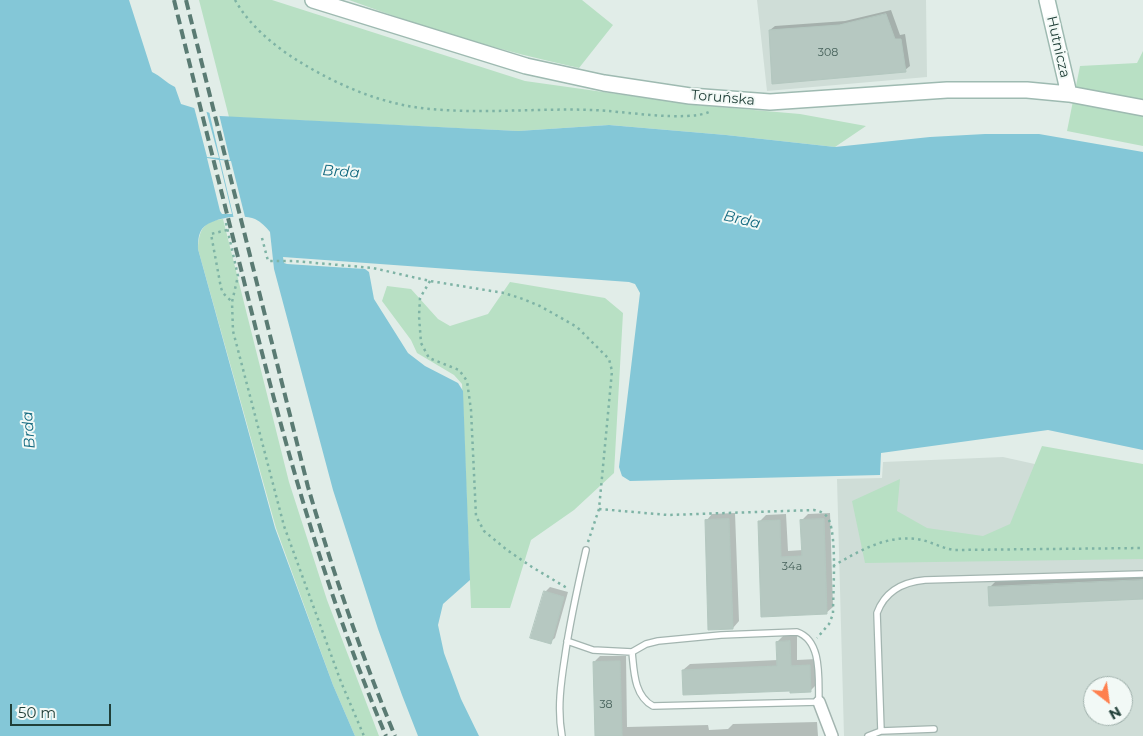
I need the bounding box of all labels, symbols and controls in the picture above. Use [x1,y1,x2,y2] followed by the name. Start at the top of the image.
[1043,14,1073,80] street label: Hutnicza
[818,46,838,60] house number: 308
[690,87,756,109] street label: Toruńska
[322,162,360,182] water label: Brda
[722,207,762,233] water label: Brda
[19,411,39,449] water label: Brda
[782,560,802,574] house number: 34a
[1083,676,1133,726] north arrow
[12,694,114,726] scale bar
[599,698,613,712] house number: 38
[18,703,56,722] text: 50 m
[1106,703,1124,724] text: N

